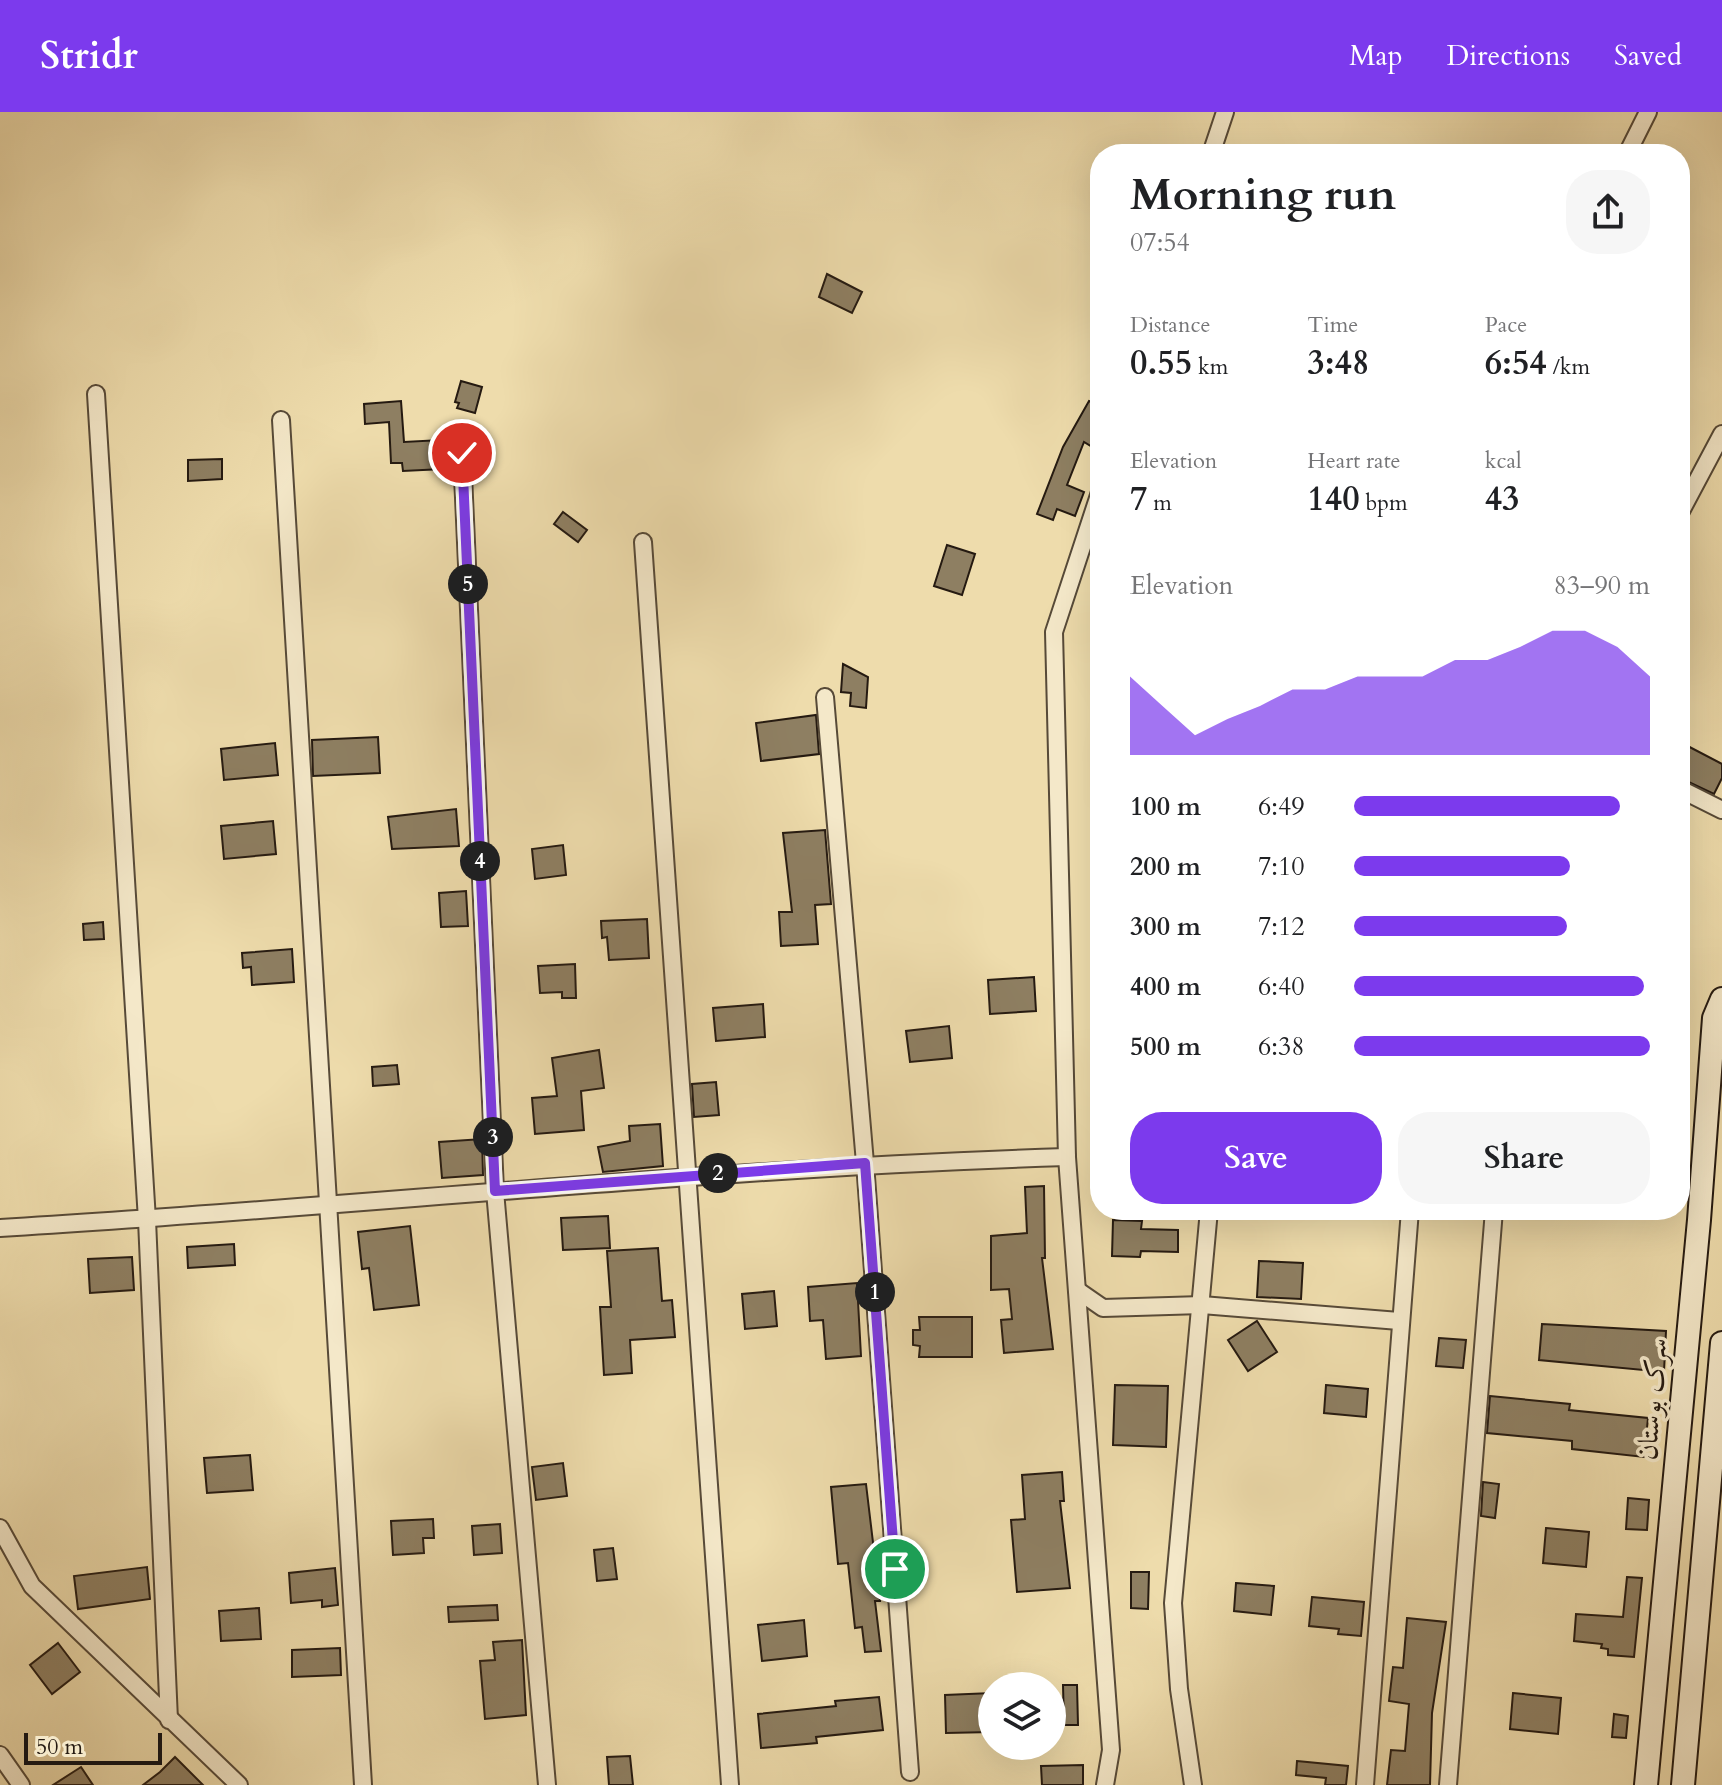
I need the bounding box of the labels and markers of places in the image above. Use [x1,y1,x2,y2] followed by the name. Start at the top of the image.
[428,419,496,487] pin
[448,564,488,604] pin: 5
[460,841,500,881] pin: 4
[473,1117,513,1157] pin: 3
[698,1153,738,1193] pin: 2
[855,1272,895,1312] pin: 1
[861,1535,929,1603] pin

